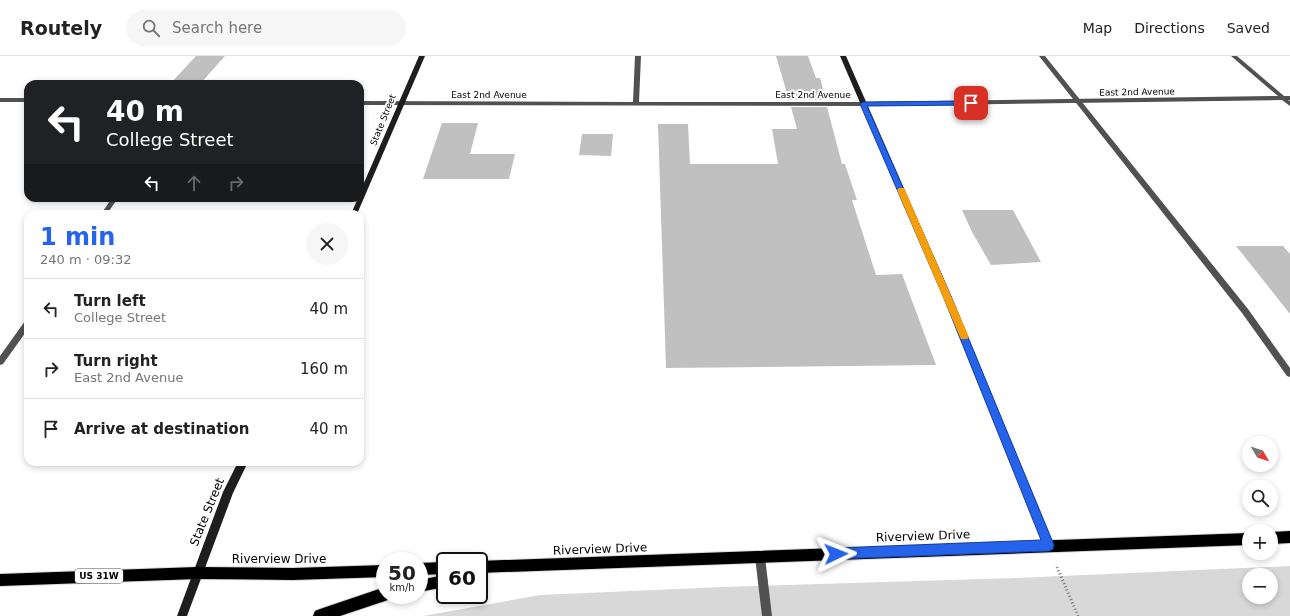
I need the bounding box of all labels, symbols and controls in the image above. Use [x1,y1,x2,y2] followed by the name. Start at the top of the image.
[126,10,406,46] search box
[20,17,102,39] text: Routely
[140,17,162,39] icon: search
[172,19,262,37] text: Search here
[1083,20,1112,36] text: Map
[1134,20,1205,36] text: Directions
[1227,20,1270,36] text: Saved
[954,86,988,120] pin
[1099,86,1175,98] street label: East 2nd Avenue
[451,90,527,100] street label: East 2nd Avenue
[775,90,851,100] street label: East 2nd Avenue
[960,92,982,114] icon: arrive
[368,93,398,147] street label: State Street
[106,95,184,128] text: 40 m
[40,96,92,148] icon: left
[106,129,234,150] text: College Street
[141,172,163,194] icon: left
[183,172,205,194] icon: ahead
[225,172,247,194] icon: right
[40,223,115,251] text: 1 min
[306,223,348,265] button: close
[40,252,131,267] text: 240 m · 09:32
[74,292,146,310] text: Turn left
[40,298,62,320] icon: left
[310,300,348,318] text: 40 m
[74,310,166,325] text: College Street
[74,352,158,370] text: Turn right
[40,358,62,380] icon: right
[300,360,348,378] text: 160 m
[74,370,183,385] text: East 2nd Avenue
[40,418,62,440] icon: arrive
[74,420,249,438] text: Arrive at destination
[310,420,348,438] text: 40 m
[1242,436,1278,472] north arrow
[1242,436,1278,604] map controls
[187,476,227,548] street label: State Street
[1242,480,1278,516] button: search
[1242,524,1278,560] button: +
[876,527,970,545] street label: Riverview Drive
[815,533,857,575] position arrow
[553,540,647,558] street label: Riverview Drive
[232,552,326,566] street label: Riverview Drive
[436,552,488,604] speed limit sign: 60
[388,561,416,585] text: 50
[1242,568,1278,604] button: −
[75,569,123,583] road number: US 31W
[389,582,415,593] text: km/h

